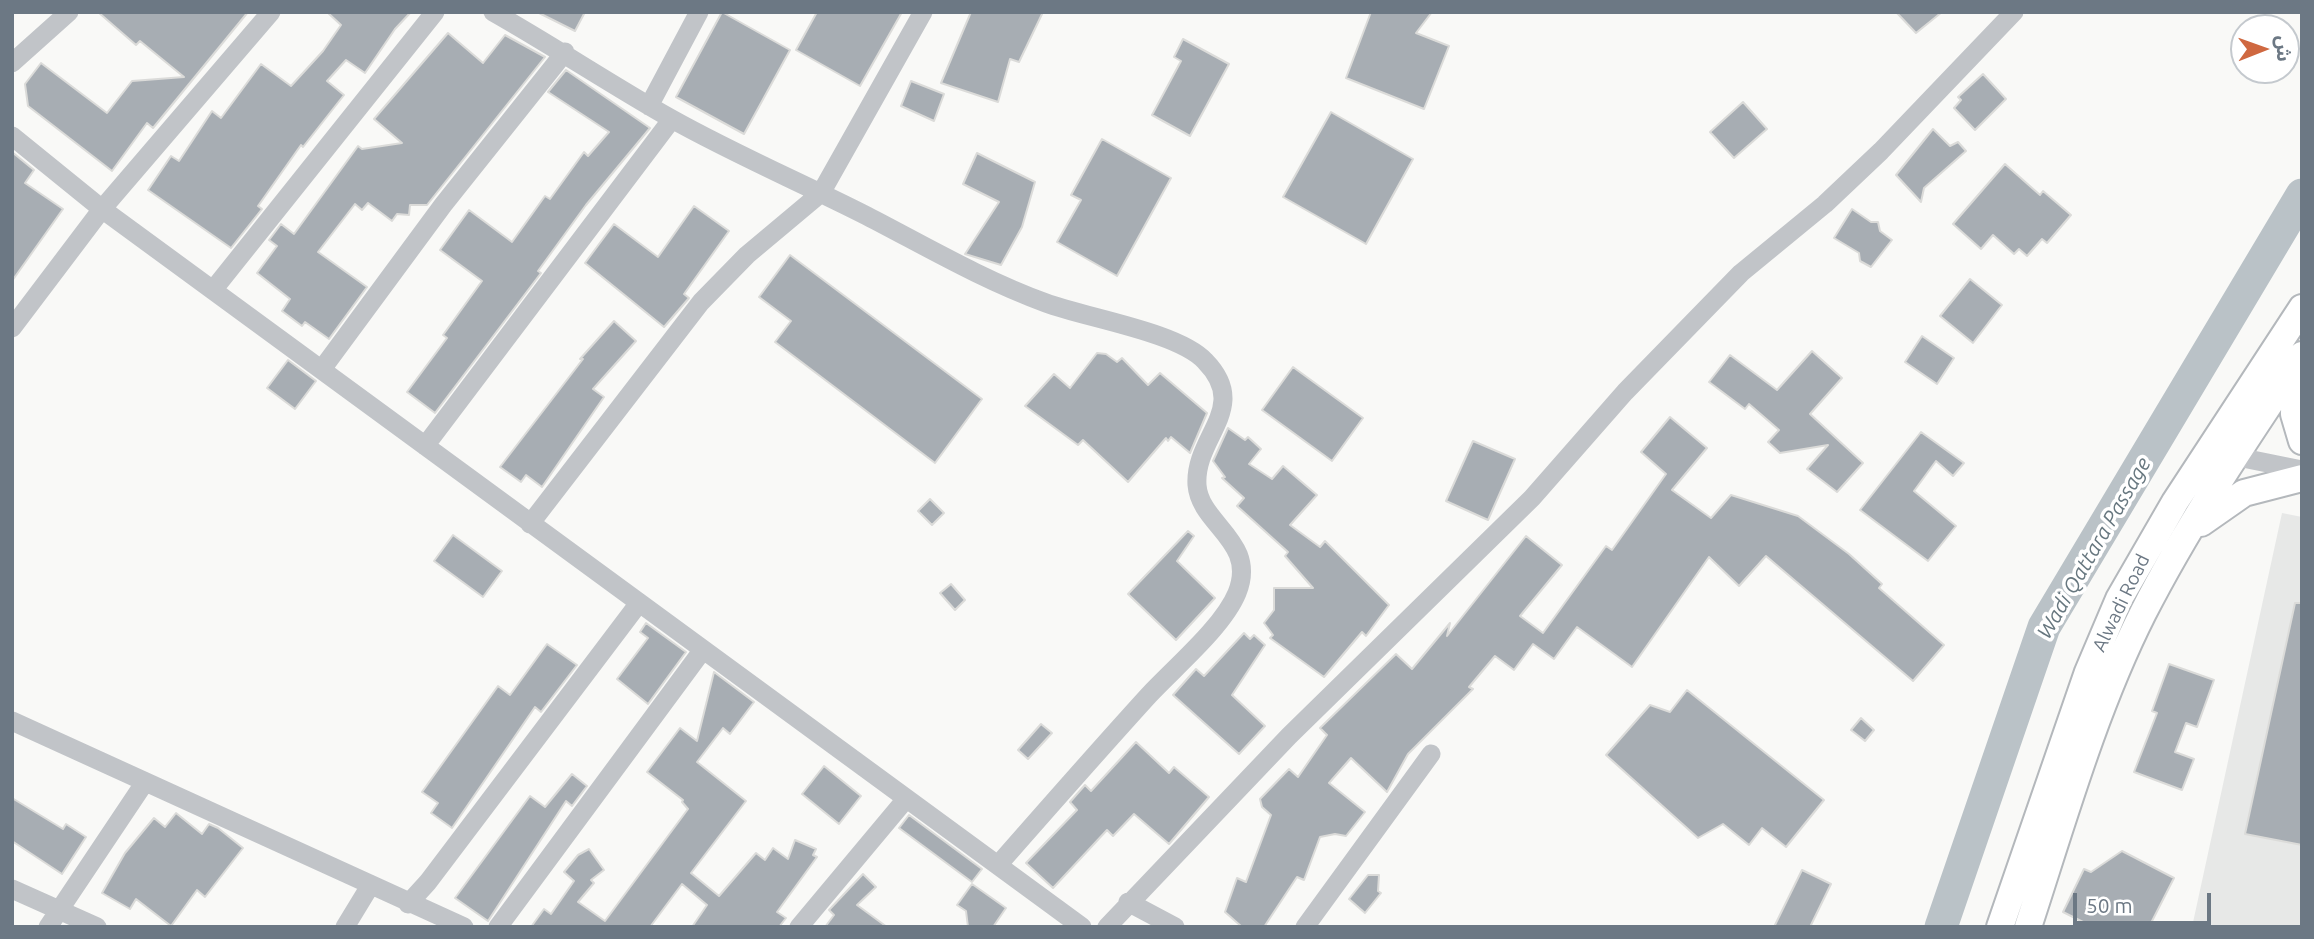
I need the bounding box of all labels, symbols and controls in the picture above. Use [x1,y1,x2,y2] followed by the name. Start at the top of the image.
[2230,14,2300,84] north arrow
[2273,35,2295,62] text: ش
[2032,453,2156,643] water label: Wadi Qattara Passage
[2088,551,2154,655] street label: Alwadi Road
[2076,880,2214,924] scale bar
[2086,893,2133,917] text: 50 m

